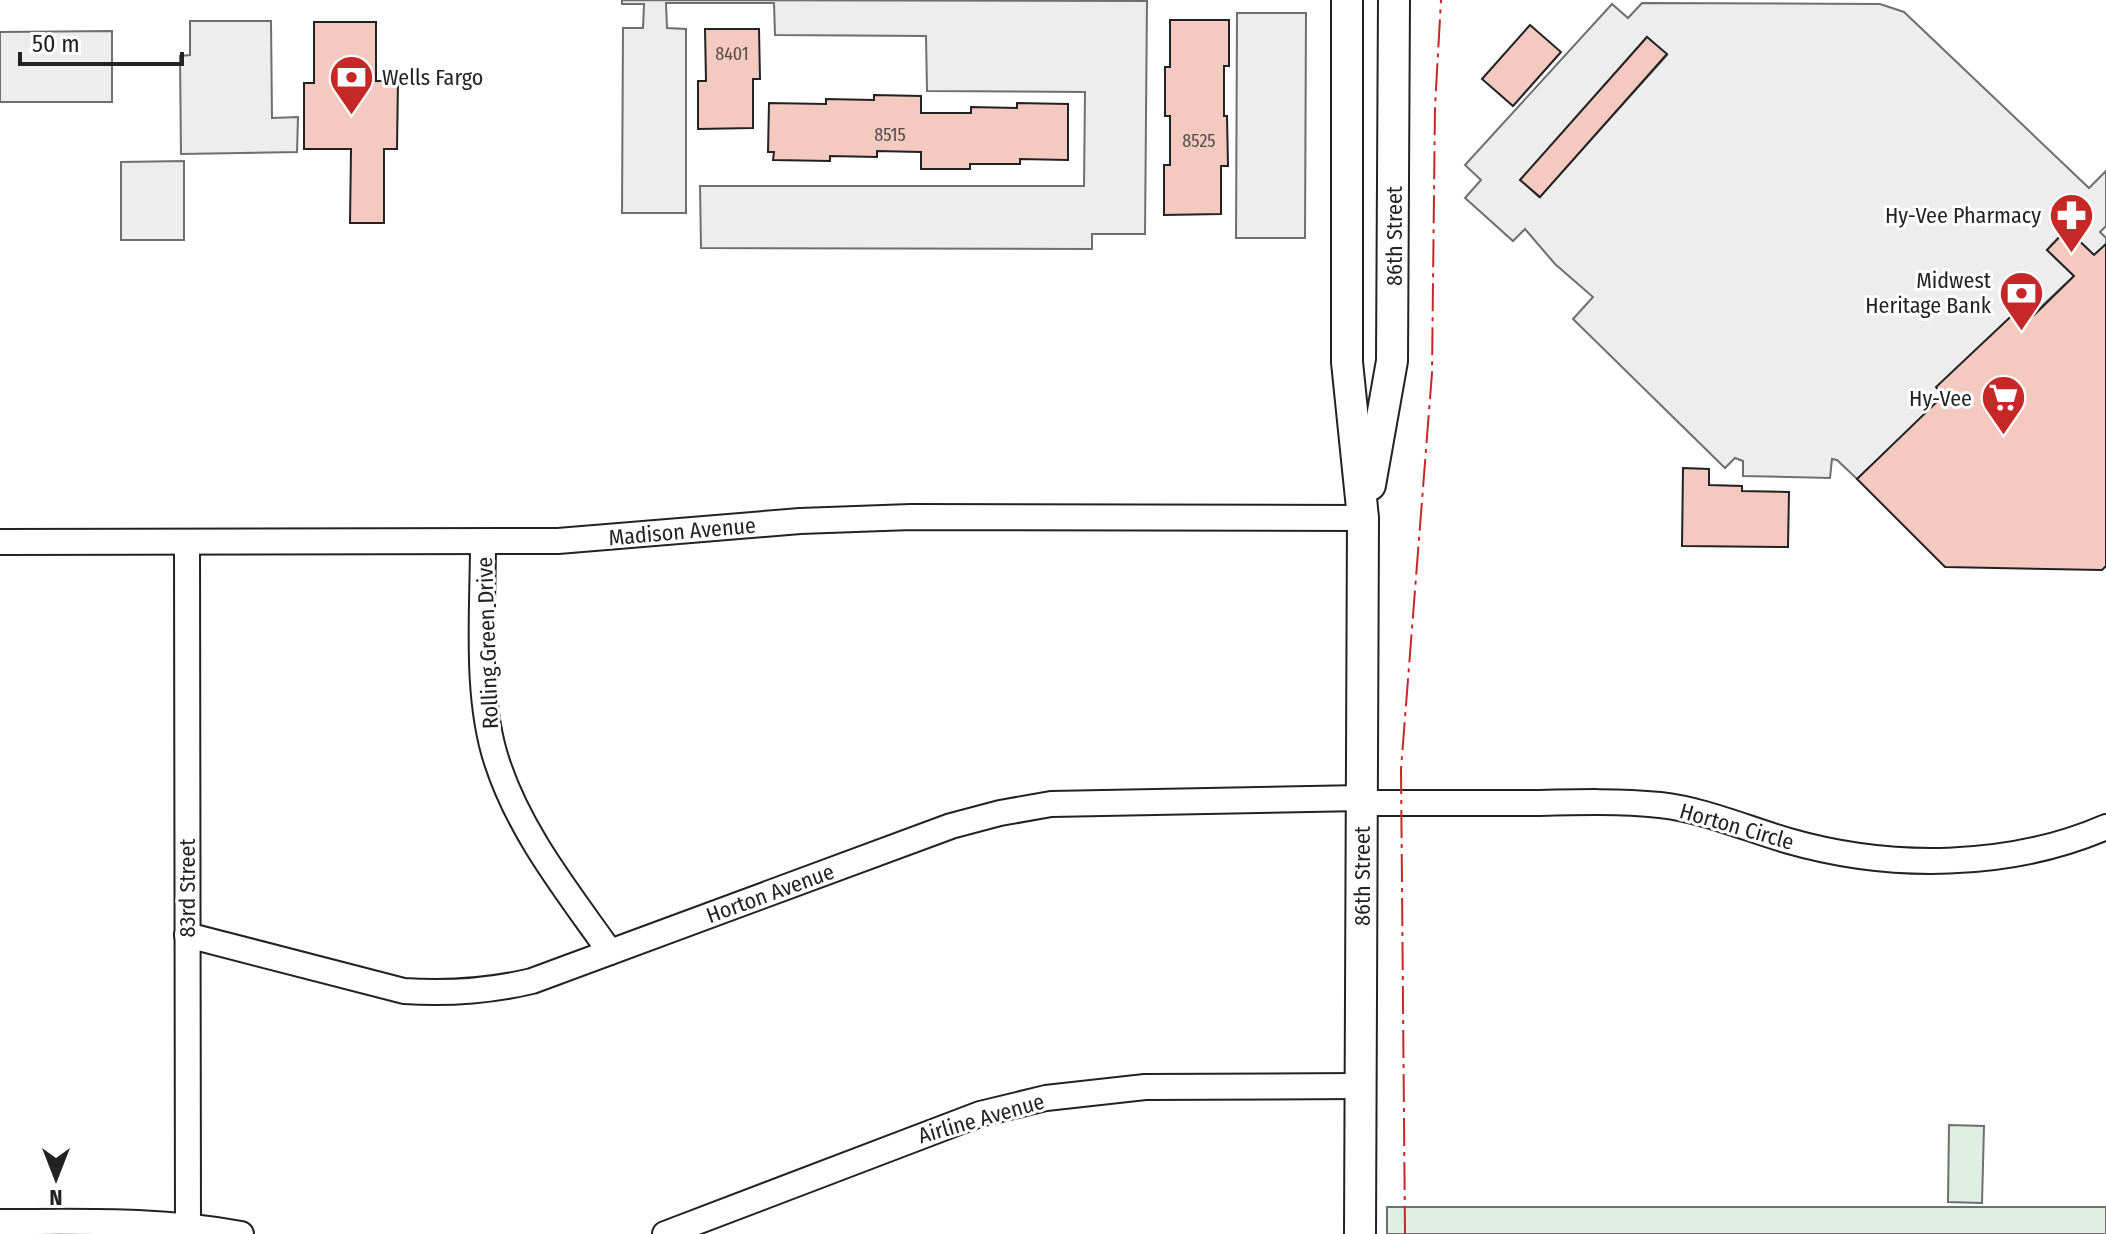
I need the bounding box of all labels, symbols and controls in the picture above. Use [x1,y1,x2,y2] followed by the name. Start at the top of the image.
[20,16,182,66] scale bar
[32,30,80,58] text: 50 m
[715,43,749,65] house number: 8401
[327,53,375,116] bank icon: Wells Fargo
[382,64,483,91] place label: Wells Fargo
[874,124,906,146] house number: 8515
[1182,130,1216,152] house number: 8525
[1381,185,1408,286] street label: 86th Street
[2048,191,2096,254] pharmacy icon: Hy-Vee Pharmacy
[1885,202,2041,229] place label: Hy-Vee Pharmacy
[1865,267,1992,319] place label: Midwest Heritage Bank
[1998,269,2046,332] bank icon: Midwest Heritage Bank
[1979,374,2027,437] supermarket icon: Hy-Vee
[1909,385,1972,412] place label: Hy-Vee
[607,512,757,551] street label: Madison Avenue
[471,556,504,730] street label: Rolling Green Drive
[1677,797,1797,856] street label: Horton Circle
[1349,825,1376,926] street label: 86th Street
[174,838,201,938] street label: 83rd Street
[703,858,838,929] street label: Horton Avenue
[915,1088,1047,1149] street label: Airline Avenue
[16,1138,96,1218] north arrow
[49,1184,63,1211] text: N

